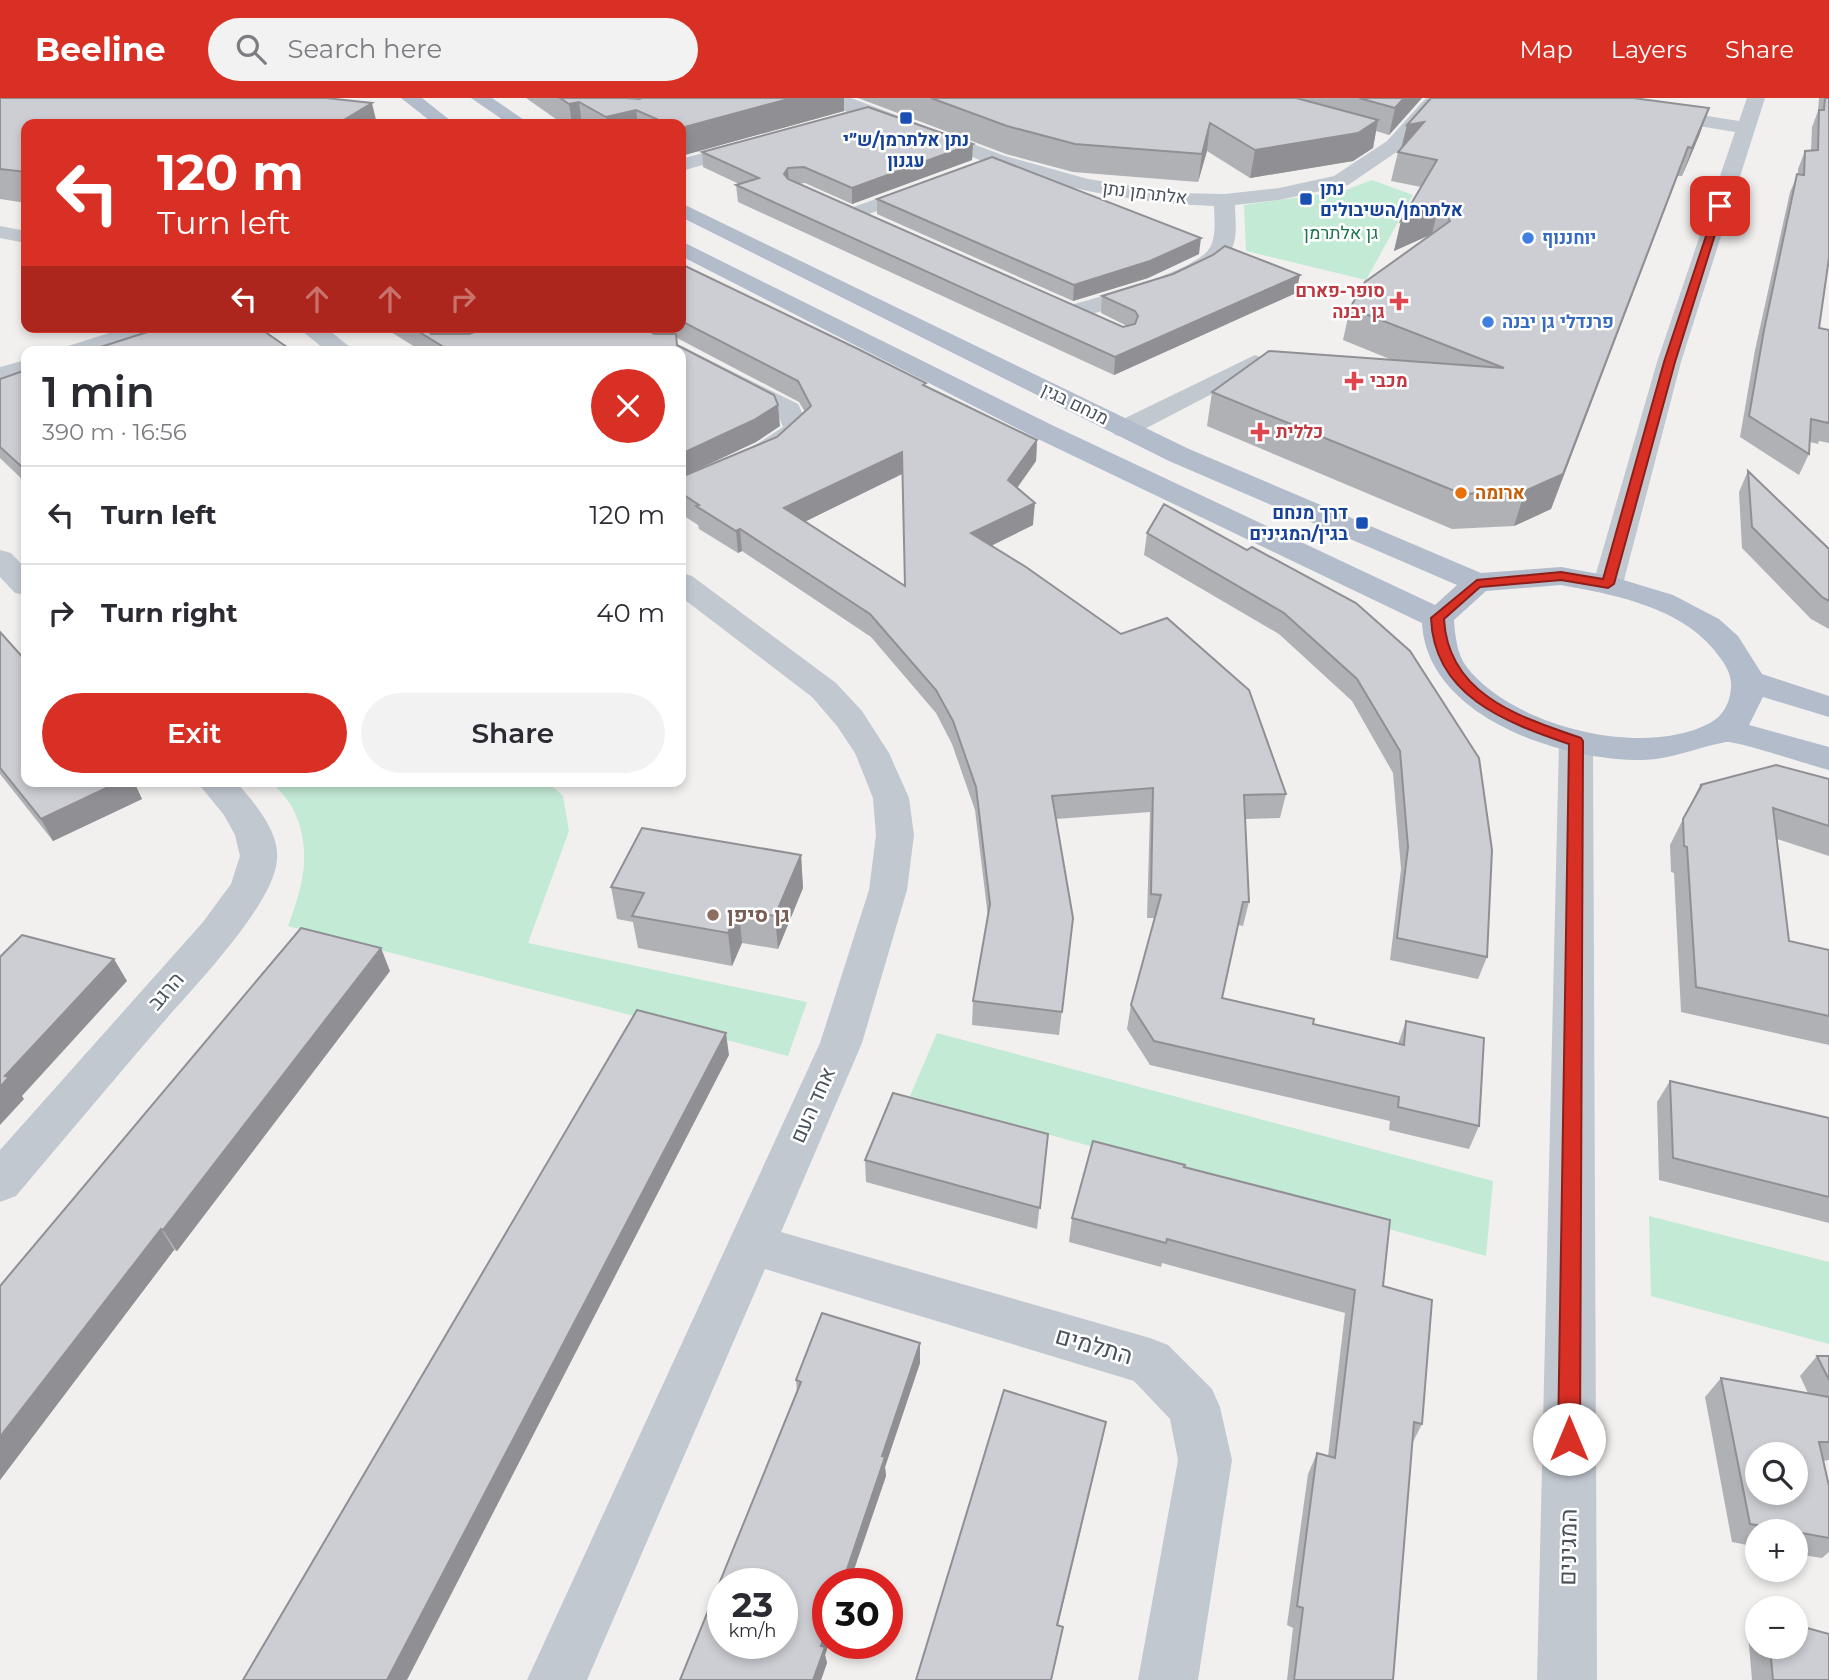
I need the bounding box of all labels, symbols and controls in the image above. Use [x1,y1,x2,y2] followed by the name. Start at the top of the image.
[208,18,698,81] search box
[35,29,166,69] text: Beeline
[232,30,270,68] icon: search
[288,33,442,65] text: Search here
[1519,35,1573,64] text: Map
[1611,35,1687,64] text: Layers
[1725,35,1794,64] text: Share
[898,110,914,126] marker: נתן אלתרמן/ש״י עגנון
[843,129,969,172] place label: נתן אלתרמן/ש״י עגנון
[157,143,304,202] text: 120 m
[42,147,133,238] icon: left
[1690,176,1750,236] pin
[1101,177,1189,209] street label: אלתרמן נתן
[1320,178,1463,221] place label: נתן אלתרמן/השיבולים
[1701,187,1739,225] icon: arrive
[1298,191,1314,207] marker: נתן אלתרמן/השיבולים
[157,203,291,242] text: Turn left
[1304,222,1378,244] park label: גן אלתרמן
[1542,227,1596,249] place label: יוחננוף
[1520,230,1536,246] marker: יוחננוף
[225,280,263,318] icon: left
[298,280,336,318] icon: ahead
[371,280,409,318] icon: ahead
[444,280,482,318] icon: right
[1295,280,1385,323] place label: סופר-פארם גן יבנה
[1391,293,1407,309] marker: סופר-פארם גן יבנה
[1502,311,1614,333] place label: פרנדלי גן יבנה
[1480,314,1496,330] marker: פרנדלי גן יבנה
[42,366,155,418] text: 1 min
[591,369,665,443] button: close
[1370,370,1408,392] place label: מכבי
[1344,371,1364,391] marker: מכבי
[1038,378,1112,430] street label: מנחם בגין
[42,418,187,446] text: 390 m · 16:56
[1276,421,1323,443] place label: כללית
[1250,422,1270,442] marker: כללית
[1475,482,1525,504] place label: ארומה
[1453,485,1469,501] marker: ארומה
[42,496,80,534] icon: left
[101,499,217,531] text: Turn left
[589,499,665,531] text: 120 m
[1249,502,1348,545] place label: דרך מנחם בגין/המגינים
[1354,515,1370,531] marker: דרך מנחם בגין/המגינים
[42,594,80,632] icon: right
[101,597,237,629] text: Turn right
[596,597,665,629] text: 40 m
[42,693,347,773] button: Exit
[361,693,665,773] button: Share
[727,902,790,927] place label: גן סיפן
[705,907,721,923] marker: גן סיפן
[142,967,189,1015] street label: הרגב
[785,1063,840,1147] street label: אחד העם
[1052,1321,1136,1370] street label: התלמים
[1532,1402,1606,1476] position arrow
[1745,1442,1808,1659] map controls
[1745,1442,1808,1505] button: search
[1552,1508,1583,1586] street label: המגינים
[1745,1519,1808,1582] button: +
[812,1568,903,1659] speed limit sign: 30
[732,1583,773,1626] text: 23
[1745,1596,1808,1659] button: −
[728,1620,777,1642] text: km/h

